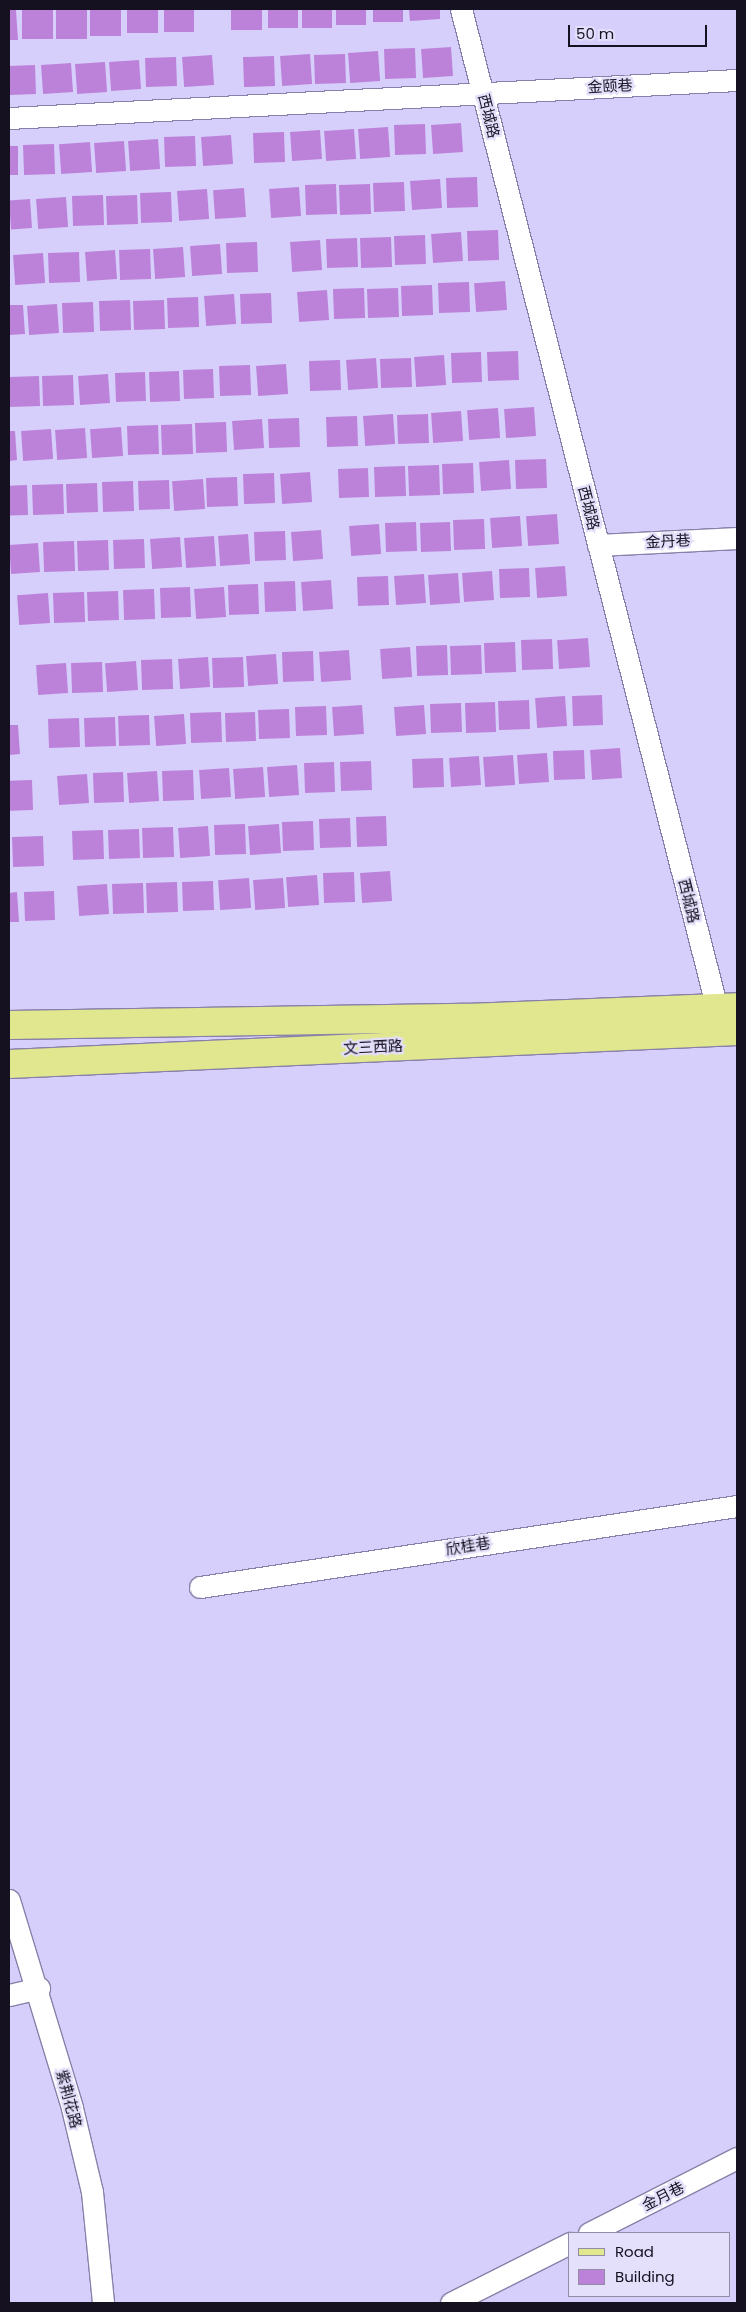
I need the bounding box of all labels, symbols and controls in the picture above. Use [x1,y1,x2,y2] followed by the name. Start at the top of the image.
[571,15,710,47] scale bar
[576,23,614,44] text: 50 m
[587,76,633,96] street label: 金颐巷
[475,92,503,140] street label: 西城路
[575,484,603,532] street label: 西城路
[645,531,691,551] street label: 金丹巷
[675,877,703,925] street label: 西城路
[343,1036,403,1058] street label: 文三西路
[444,1534,492,1558] street label: 欣桂巷
[53,2068,85,2130] street label: 紫荆花路
[639,2178,687,2214] street label: 金月巷
[568,2232,731,2297] legend
[615,2241,654,2262] text: Road
[615,2266,675,2287] text: Building

